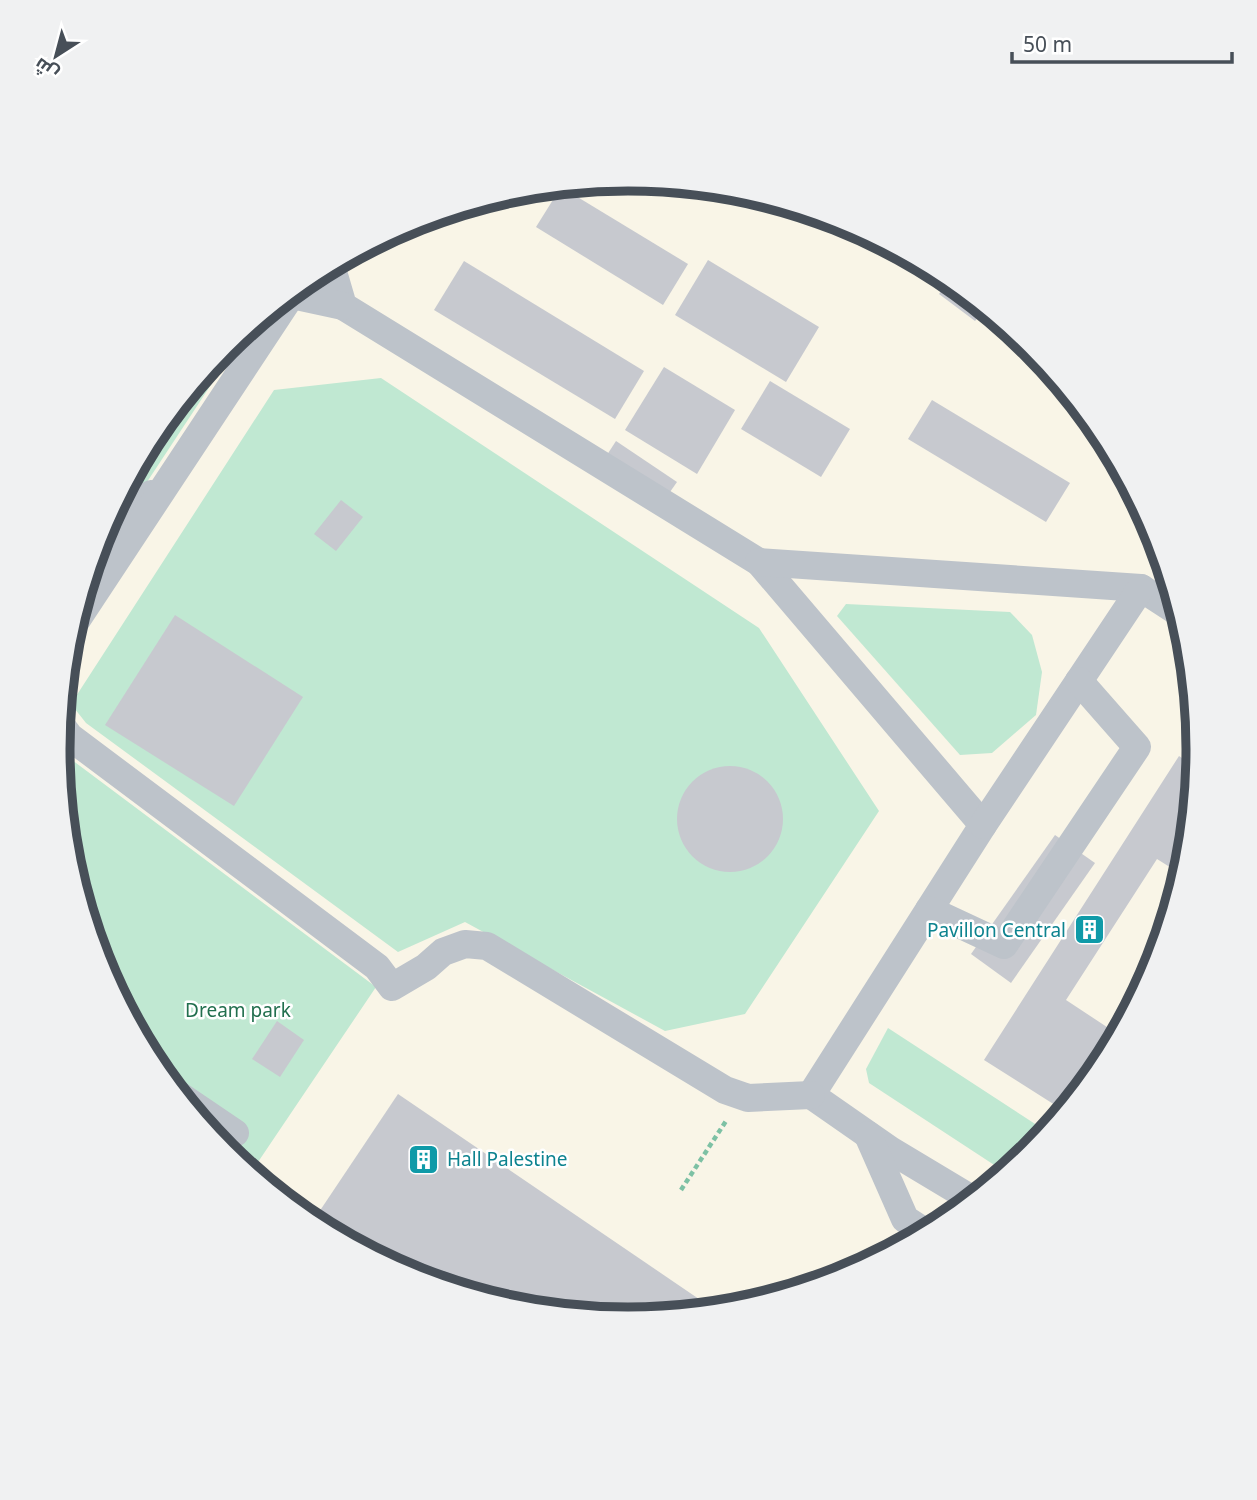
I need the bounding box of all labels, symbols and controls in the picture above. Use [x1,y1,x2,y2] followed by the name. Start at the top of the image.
[21,21,91,91] north arrow
[1012,21,1232,65] scale bar
[1023,30,1072,58] text: 50 m
[29,52,64,87] text: ش
[1072,913,1106,947] building icon: Pavillon Central
[927,917,1066,943] place label: Pavillon Central
[185,997,291,1023] park label: Dream park
[407,1142,441,1176] building icon: Hall Palestine
[447,1146,568,1172] place label: Hall Palestine

